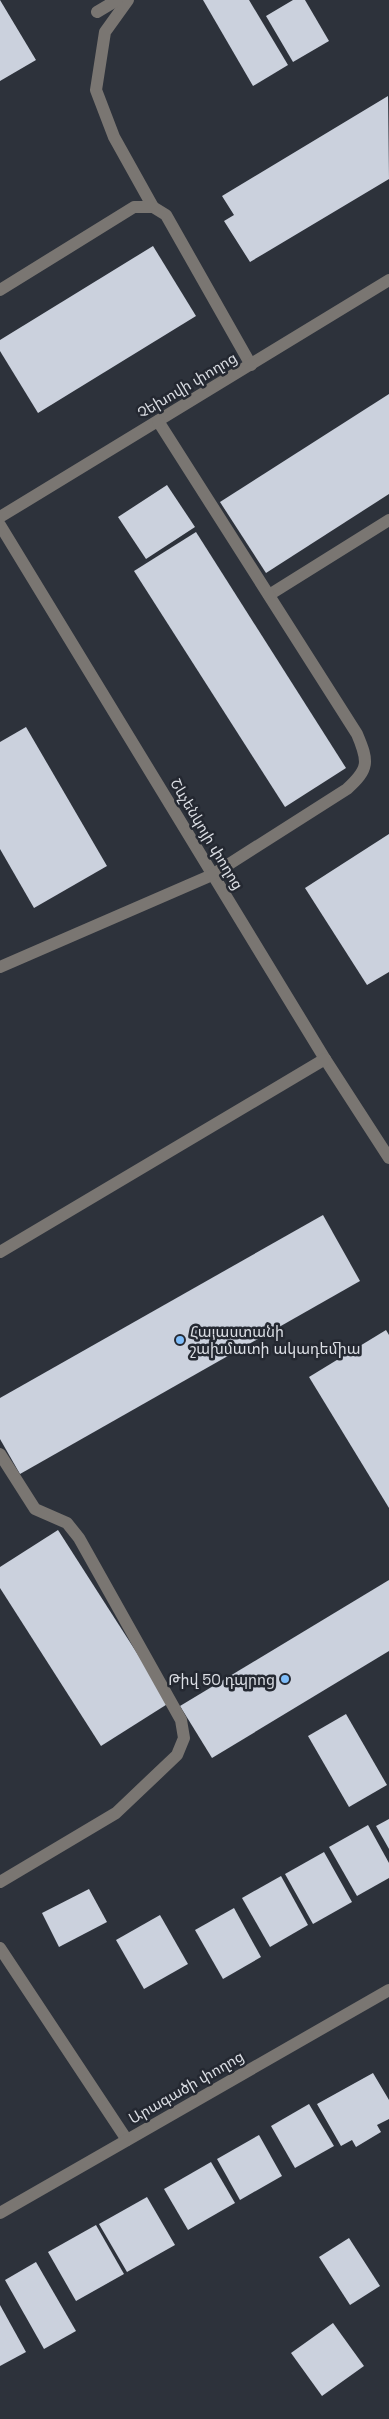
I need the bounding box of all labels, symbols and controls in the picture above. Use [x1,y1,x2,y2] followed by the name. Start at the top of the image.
[134,348,240,422] street label: Չեխովի փողոց
[166,775,248,893] street label: Շևչենկոյի փողոց
[190,1322,361,1358] place label: Հայաստանի շախմատի ակադեմիա
[174,1334,186,1346] marker: Հայաստանի շախմատի ակադեմիա
[168,1670,275,1689] place label: Թիվ 50 դպրոց
[279,1673,291,1685] marker: Թիվ 50 դպրոց
[125,2046,247,2128] street label: Արագածի փողոց

